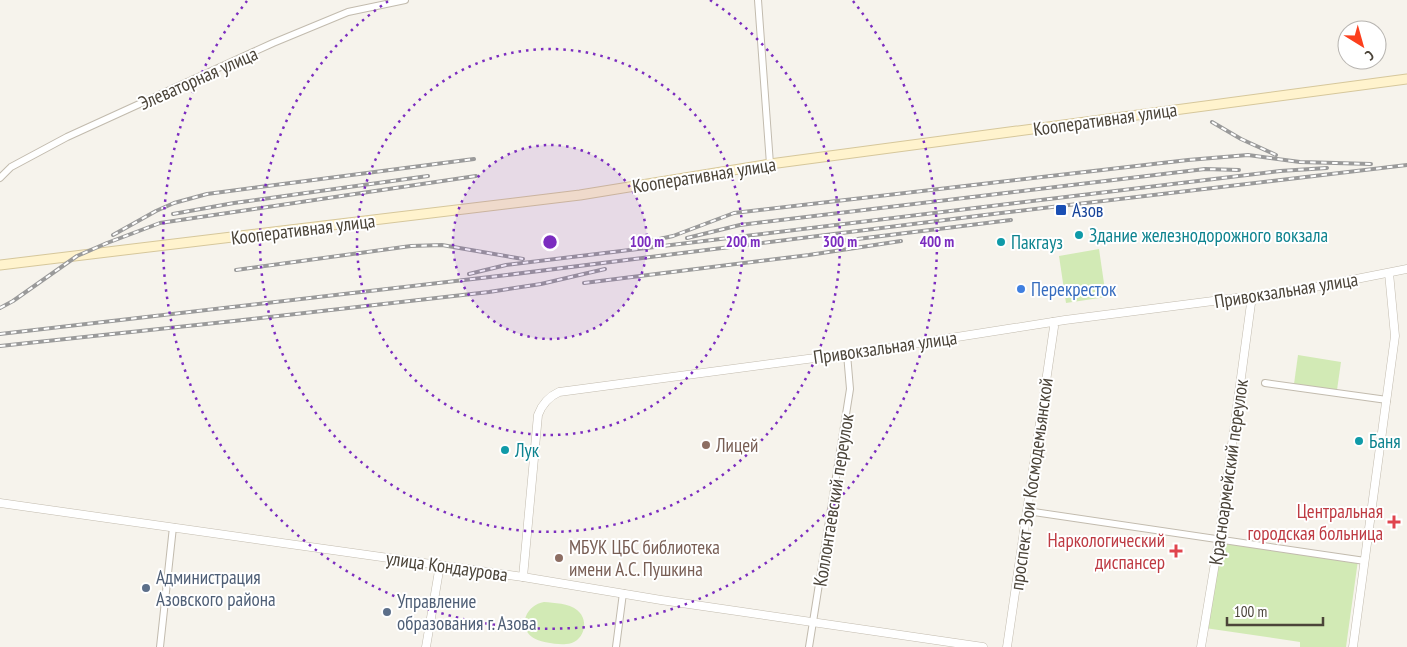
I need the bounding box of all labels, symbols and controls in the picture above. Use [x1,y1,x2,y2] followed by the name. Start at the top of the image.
[1337,20,1387,70] north arrow
[135,41,261,115] street label: Элеваторная улица
[1361,46,1378,65] text: С
[1032,97,1178,141] street label: Кооперативная улица
[631,152,777,198] street label: Кооперативная улица
[1072,198,1104,222] place label: Азов
[1054,203,1068,217] marker: Азов
[230,208,376,250] street label: Кооперативная улица
[1089,223,1328,247] place label: Здание железнодорожного вокзала
[1073,229,1085,241] marker: Здание железнодорожного вокзала
[1011,230,1063,254] place label: Пакгауз
[630,232,664,251] text: 100 m
[726,232,760,251] text: 200 m
[823,232,857,251] text: 300 m
[920,232,954,251] text: 400 m
[541,233,559,251] centre of rings
[995,236,1007,248] marker: Пакгауз
[1212,267,1360,313] street label: Привокзальная улица
[1031,277,1117,301] place label: Перекресток
[1015,283,1027,295] marker: Перекресток
[811,325,959,369] street label: Привокзальная улица
[1004,376,1058,592] street label: проспект Зои Космодемьянской
[1203,377,1253,566] street label: Красноармейский переулок
[807,411,859,588] street label: Коллонтаевский переулок
[1369,429,1401,453] place label: Баня
[715,433,758,457] place label: Лицей
[1353,435,1365,447] marker: Баня
[514,438,540,462] place label: Лук
[700,439,712,451] marker: Лицей
[499,444,511,456] marker: Лук
[1248,499,1383,545] place label: Центральная городская больница
[1387,515,1401,529] marker: Центральная городская больница
[1048,528,1165,574] place label: Наркологический диспансер
[569,535,720,581] place label: МБУК ЦБС библиотека имени А.С. Пушкина
[1169,544,1183,558] marker: Наркологический диспансер
[385,546,509,586] street label: улица Кондаурова
[553,552,565,564] marker: МБУК ЦБС библиотека имени А.С. Пушкина
[156,565,276,611] place label: Администрация Азовского района
[140,582,152,594] marker: Администрация Азовского района
[397,589,537,635] place label: Управление образования г. Азова
[1227,594,1323,626] scale bar
[1234,602,1267,621] text: 100 m
[381,606,393,618] marker: Управление образования г. Азова

